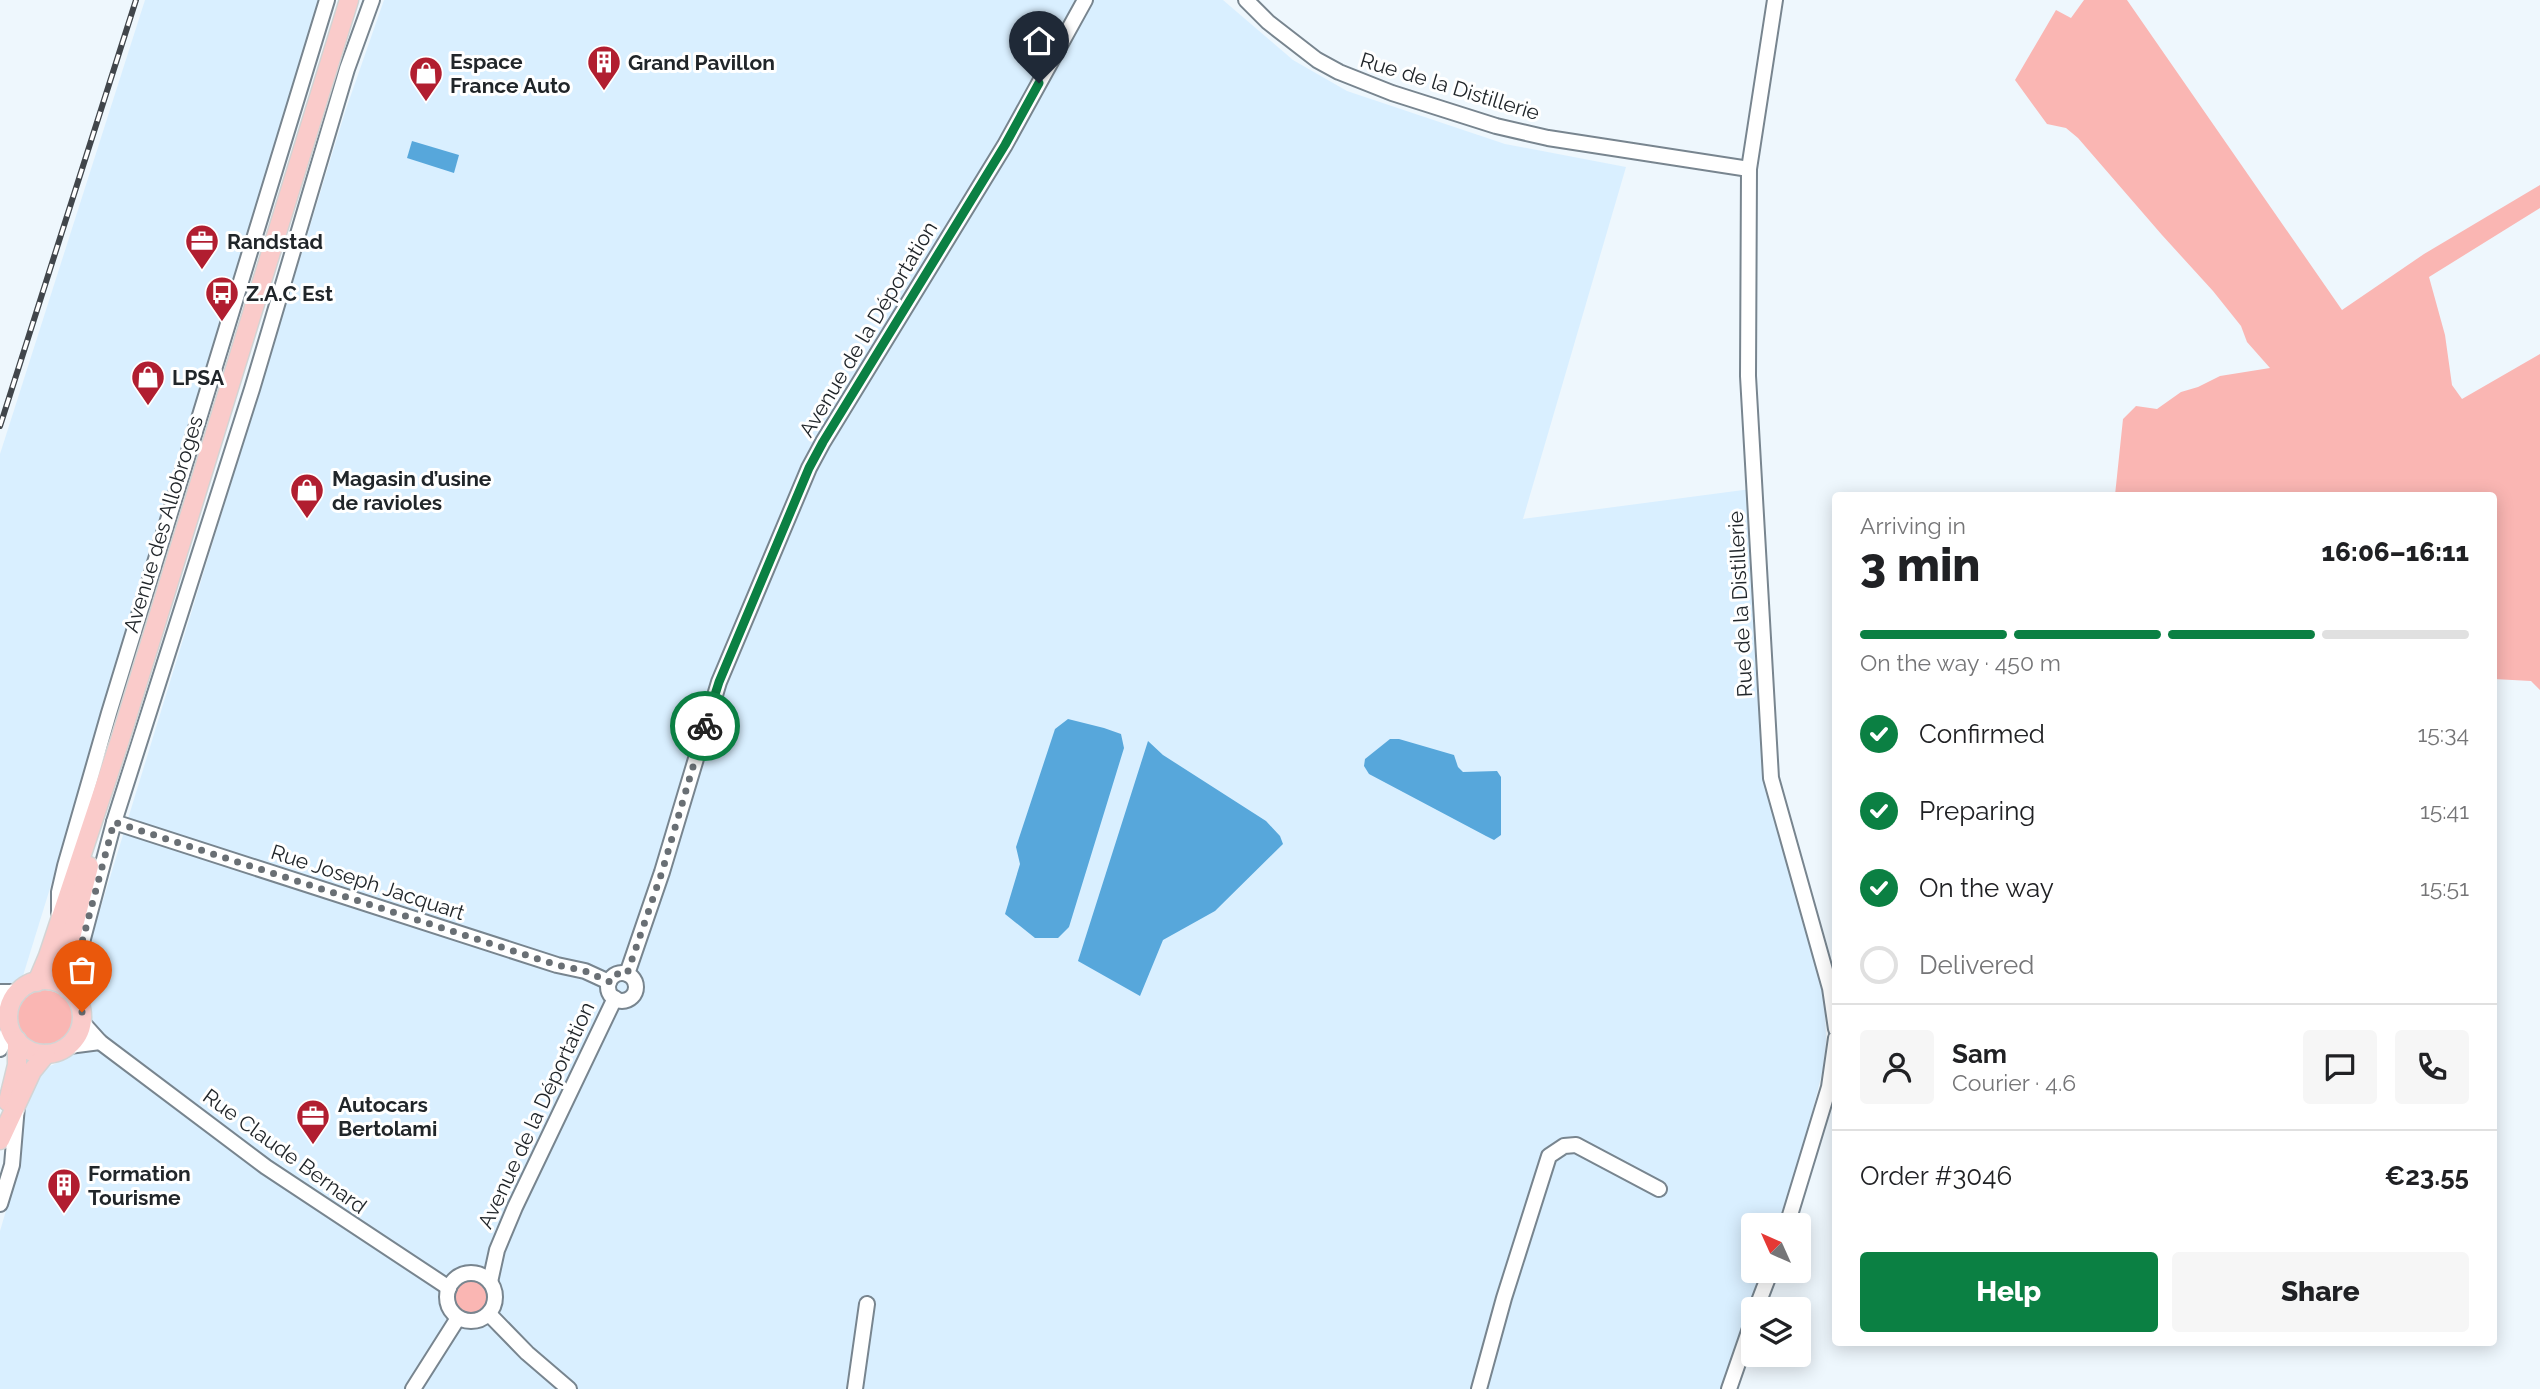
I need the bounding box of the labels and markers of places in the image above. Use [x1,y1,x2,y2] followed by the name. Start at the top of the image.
[1009,11,1069,83] pin
[585,43,623,92] building icon: Grand Pavillon
[450,49,571,98] place label: Espace France Auto
[628,50,775,75] place label: Grand Pavillon
[407,54,445,103] shop icon: Espace France Auto
[183,222,221,271] office icon: Randstad
[227,229,323,254] place label: Randstad
[203,274,241,323] bus stop icon: Z.A.C Est
[246,281,333,306] place label: Z.A.C Est
[129,358,167,407] shop icon: LPSA
[172,365,225,390] place label: LPSA
[332,466,492,515] place label: Magasin d’usine de ravioles
[288,471,326,520] shop icon: Magasin d’usine de ravioles
[52,940,112,1012] pin
[338,1092,437,1141] place label: Autocars Bertolami
[294,1097,332,1146] office icon: Autocars Bertolami
[88,1161,191,1210] place label: Formation Tourisme
[45,1166,83,1215] building icon: Formation Tourisme

